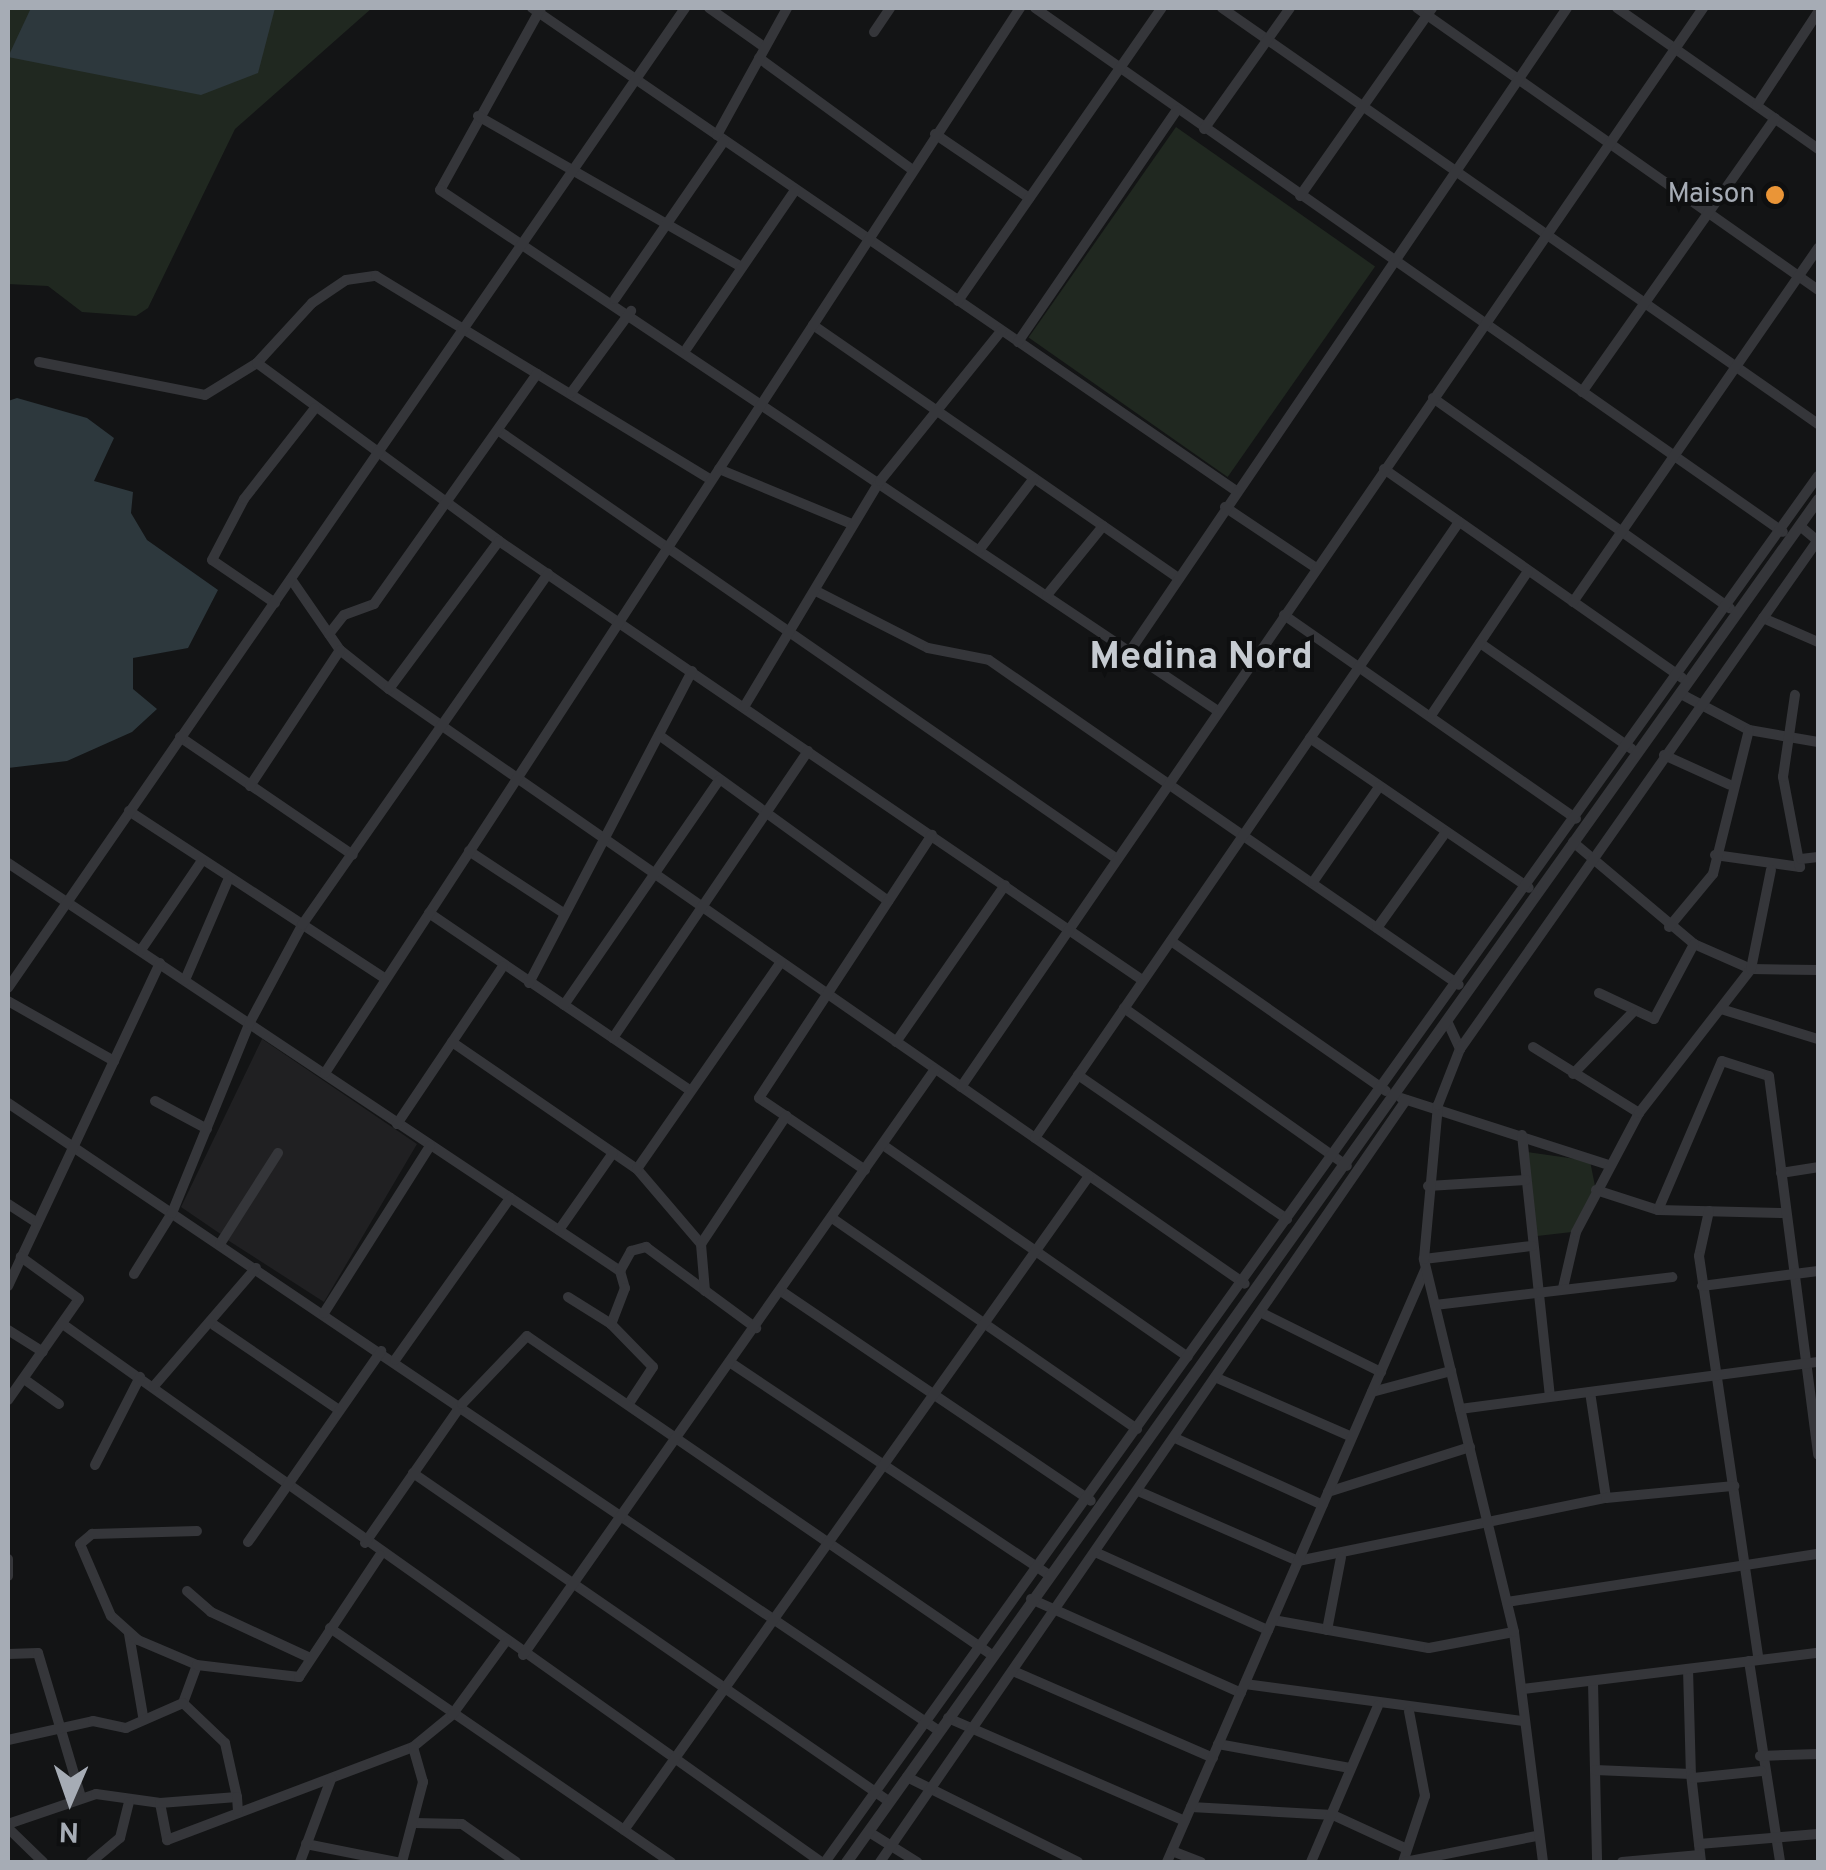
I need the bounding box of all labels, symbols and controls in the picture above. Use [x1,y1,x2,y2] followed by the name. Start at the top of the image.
[1667,178,1755,212] place label: Maison
[1764,184,1786,206] marker: Maison
[1089,636,1313,682] district label: Medina Nord
[20,1750,120,1850] north arrow
[58,1812,80,1848] text: N

